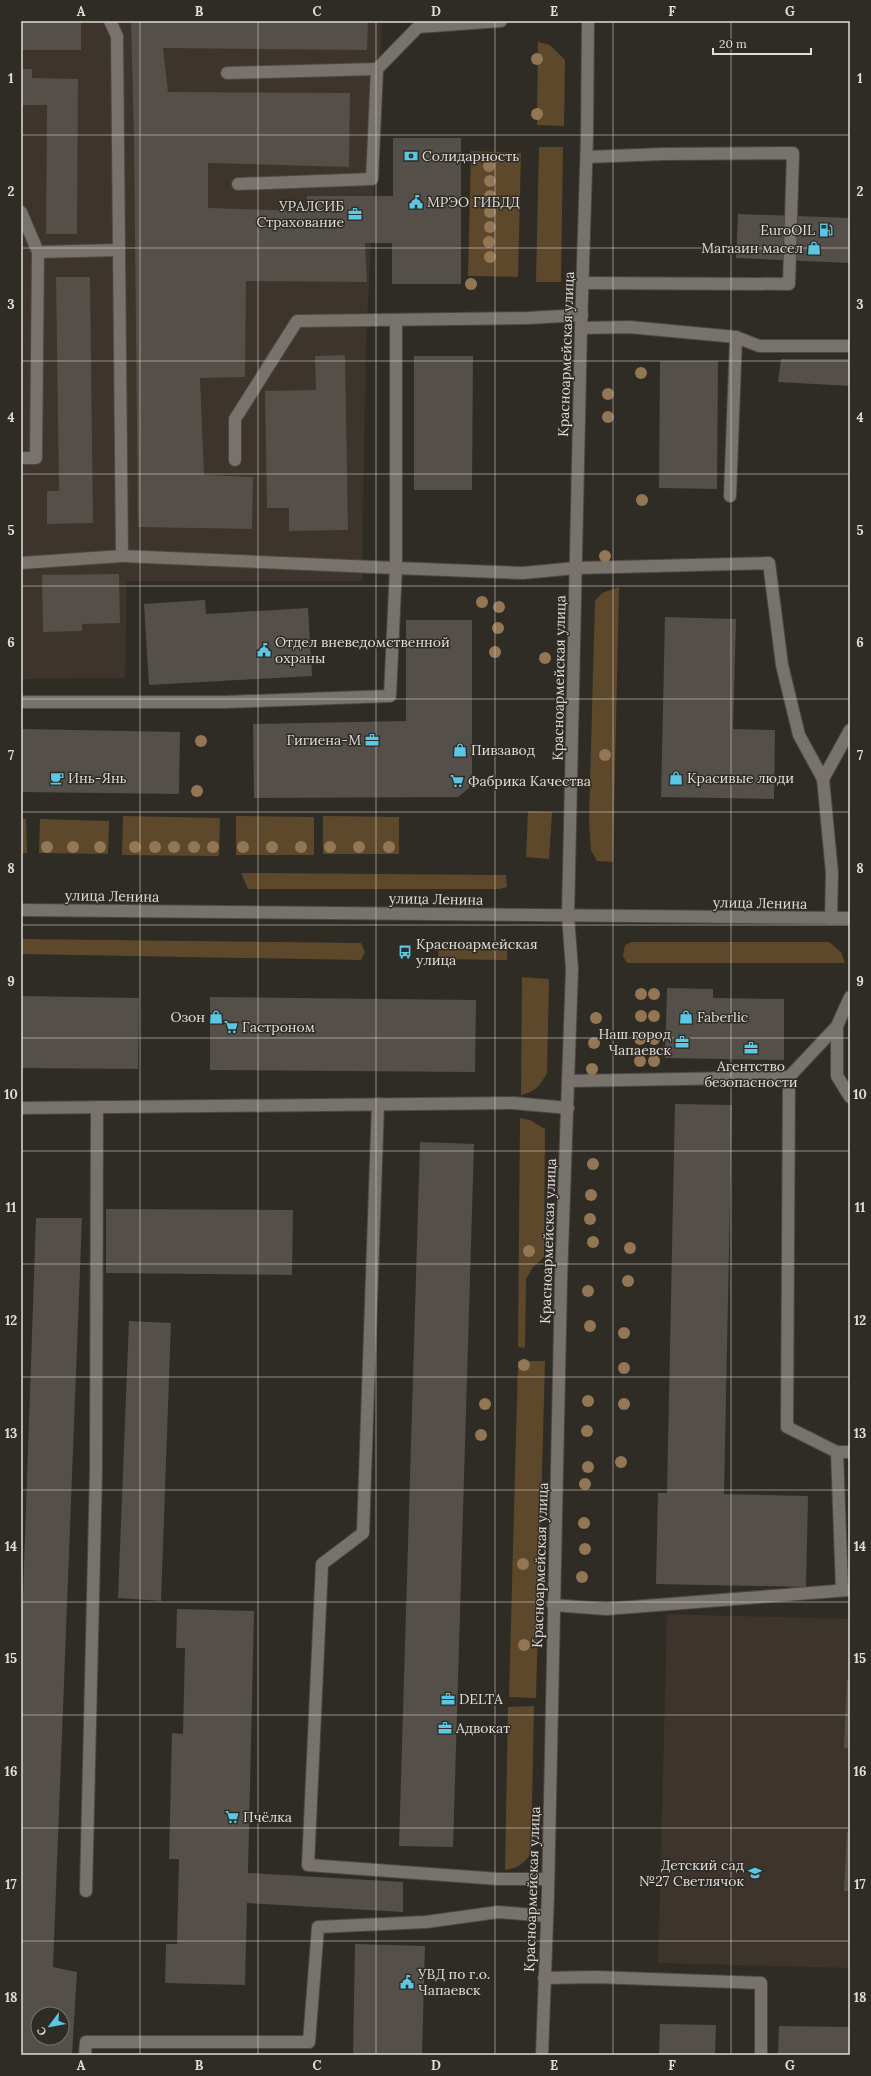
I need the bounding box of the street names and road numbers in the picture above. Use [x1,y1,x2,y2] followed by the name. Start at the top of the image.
[554,271,578,437] street label: Красноармейская улица
[549,595,569,761] street label: Красноармейская улица
[65,886,159,906] street label: улица Ленина
[389,889,483,909] street label: улица Ленина
[713,893,807,913] street label: улица Ленина
[536,1158,560,1324] street label: Красноармейская улица
[528,1482,552,1648] street label: Красноармейская улица
[520,1806,544,1972] street label: Красноармейская улица

